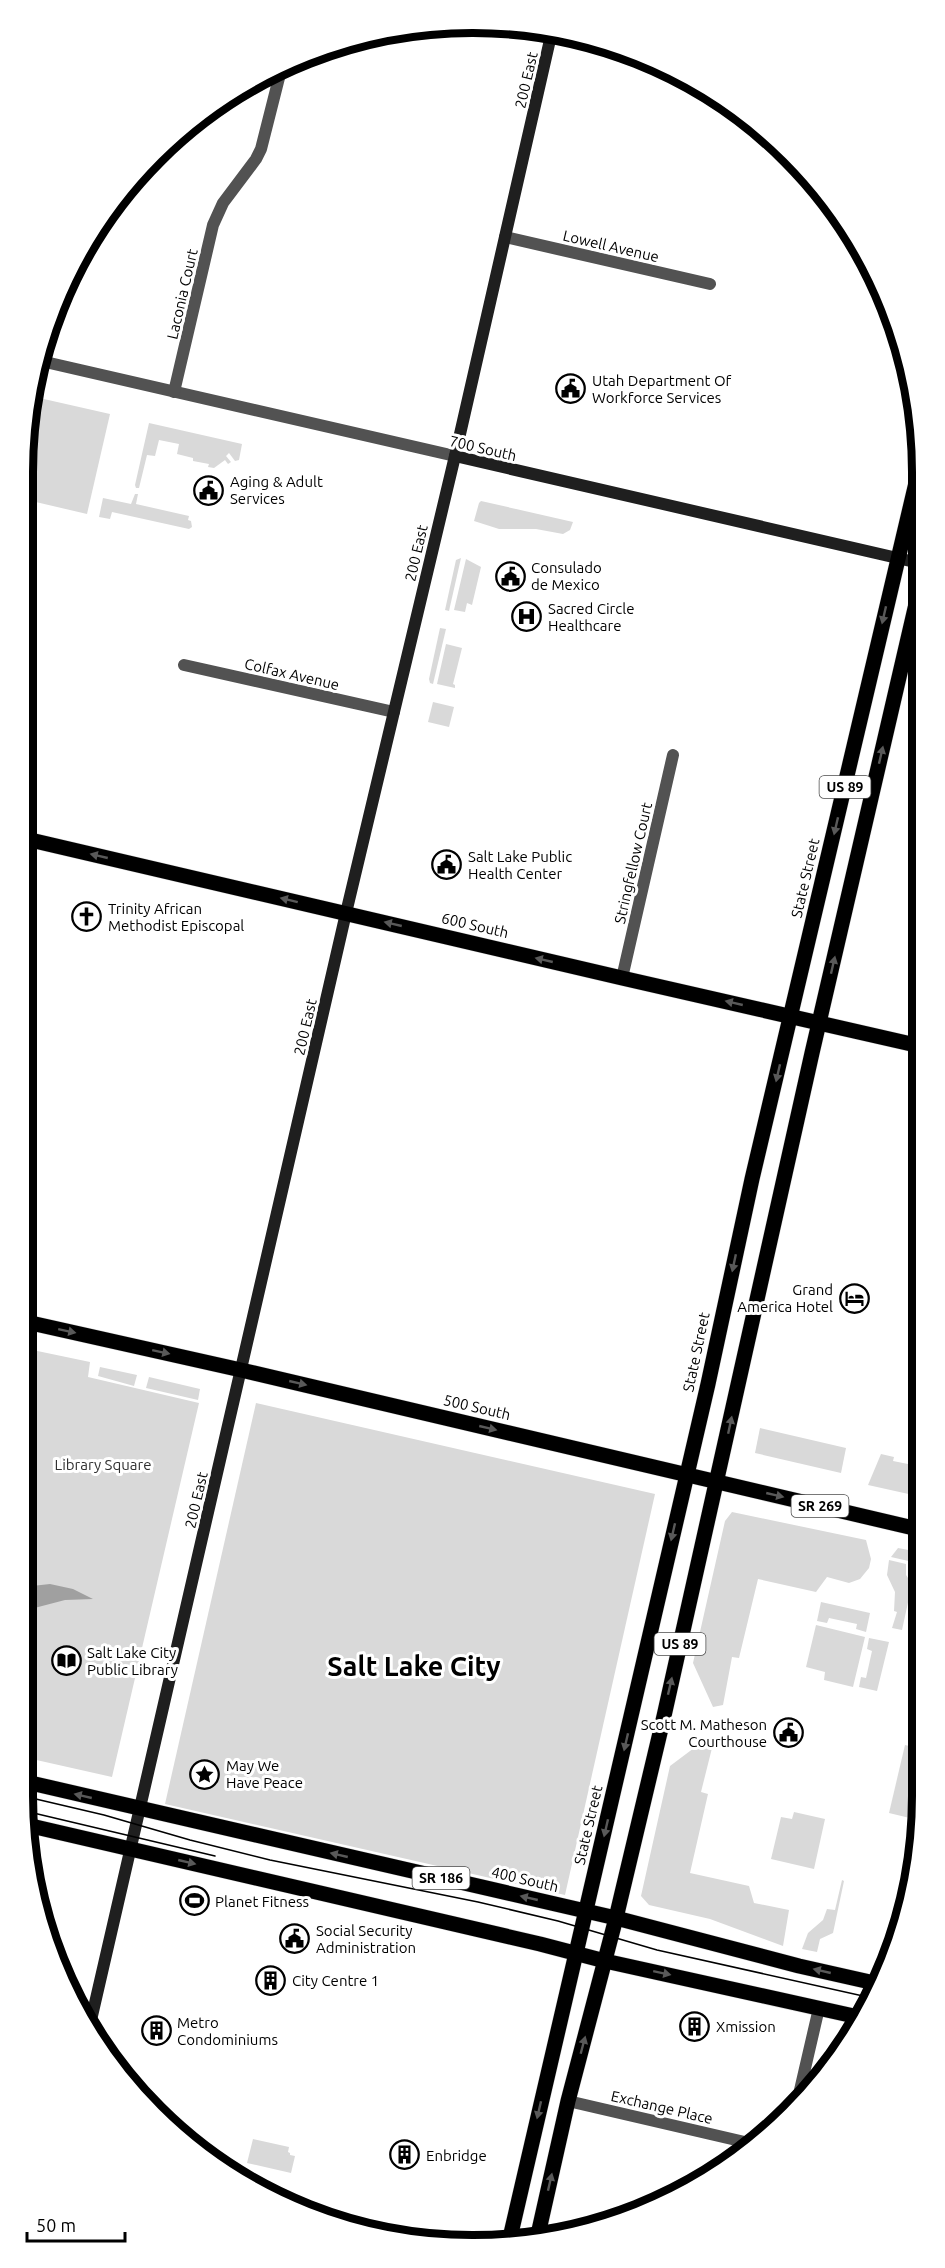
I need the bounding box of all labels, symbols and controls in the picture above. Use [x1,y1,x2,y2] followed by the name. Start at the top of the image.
[511,50,541,110] street label: 200 East
[561,227,661,265] street label: Lowell Avenue
[163,247,201,341] street label: Laconia Court
[592,372,732,406] place label: Utah Department Of Workforce Services
[555,373,587,405] public building icon: Utah Department Of Workforce Services
[448,432,518,464] street label: 700 South
[230,473,323,507] place label: Aging & Adult Services
[193,474,225,506] public building icon: Aging & Adult Services
[401,523,431,583] street label: 200 East
[531,559,602,593] place label: Consulado de Mexico
[494,560,526,592] public building icon: Consulado de Mexico
[548,600,634,634] place label: Sacred Circle Healthcare
[511,601,543,633] hospital icon: Sacred Circle Healthcare
[879,606,889,625] one-way arrow
[243,655,341,693] street label: Colfax Avenue
[877,746,887,764] one-way arrow
[820,776,870,798] road number: US 89
[611,801,655,925] street label: Stringfellow Court
[831,817,840,836] one-way arrow
[788,837,822,919] street label: State Street
[468,848,572,882] place label: Salt Lake Public Health Center
[431,849,463,881] public building icon: Salt Lake Public Health Center
[90,850,109,860] one-way arrow
[280,895,298,905] one-way arrow
[108,900,244,934] place label: Trinity African Methodist Episcopal
[71,901,103,933] church icon: Trinity African Methodist Episcopal
[440,909,510,941] street label: 600 South
[383,919,402,929] one-way arrow
[534,955,553,964] one-way arrow
[829,956,838,975] one-way arrow
[290,997,320,1057] street label: 200 East
[725,998,743,1008] one-way arrow
[772,1064,782,1082] one-way arrow
[729,1254,738,1273] one-way arrow
[737,1281,833,1315] place label: Grand America Hotel
[838,1282,870,1314] hotel icon: Grand America Hotel
[679,1311,713,1393] street label: State Street
[58,1327,77,1336] one-way arrow
[151,1347,170,1357] one-way arrow
[289,1379,307,1389] one-way arrow
[442,1391,512,1423] street label: 500 South
[726,1416,736,1435] one-way arrow
[478,1424,497,1433] one-way arrow
[55,1456,151,1473] park label: Library Square
[181,1470,211,1530] street label: 200 East
[765,1491,784,1501] one-way arrow
[792,1495,848,1517] road number: SR 269
[668,1523,678,1541] one-way arrow
[654,1633,706,1655] road number: US 89
[87,1644,178,1678] place label: Salt Lake City Public Library
[50,1645,82,1677] library icon: Salt Lake City Public Library
[327,1651,501,1681] district label: Salt Lake City
[666,1677,676,1696] one-way arrow
[641,1716,767,1750] place label: Scott M. Matheson Courthouse
[772,1717,804,1749] public building icon: Scott M. Matheson Courthouse
[620,1733,630,1752] one-way arrow
[226,1757,303,1791] place label: May We Have Peace
[189,1758,221,1790] place icon: May We Have Peace
[571,1784,605,1866] street label: State Street
[74,1790,92,1800] one-way arrow
[600,1819,610,1837] one-way arrow
[330,1849,348,1859] one-way arrow
[178,1858,197,1867] one-way arrow
[490,1863,560,1895] street label: 400 South
[412,1867,470,1889] road number: SR 186
[178,1885,210,1917] sports icon: Planet Fitness
[215,1893,309,1910] place label: Planet Fitness
[519,1893,538,1902] one-way arrow
[316,1922,416,1956] place label: Social Security Administration
[279,1923,311,1955] public building icon: Social Security Administration
[255,1964,287,1996] building icon: City Centre 1
[812,1966,831,1976] one-way arrow
[653,1969,671,1979] one-way arrow
[292,1972,379,1989] place label: City Centre 1
[679,2010,711,2042] building icon: Xmission
[177,2014,278,2048] place label: Metro Condominiums
[140,2015,172,2047] building icon: Metro Condominiums
[716,2018,776,2035] place label: Xmission
[579,2035,588,2053] one-way arrow
[609,2087,715,2127] street label: Exchange Place
[534,2101,544,2119] one-way arrow
[389,2139,421,2171] building icon: Enbridge
[426,2147,487,2164] place label: Enbridge
[546,2172,555,2191] one-way arrow
[27,2205,124,2243] scale bar
[36,2215,76,2235] text: 50 m

